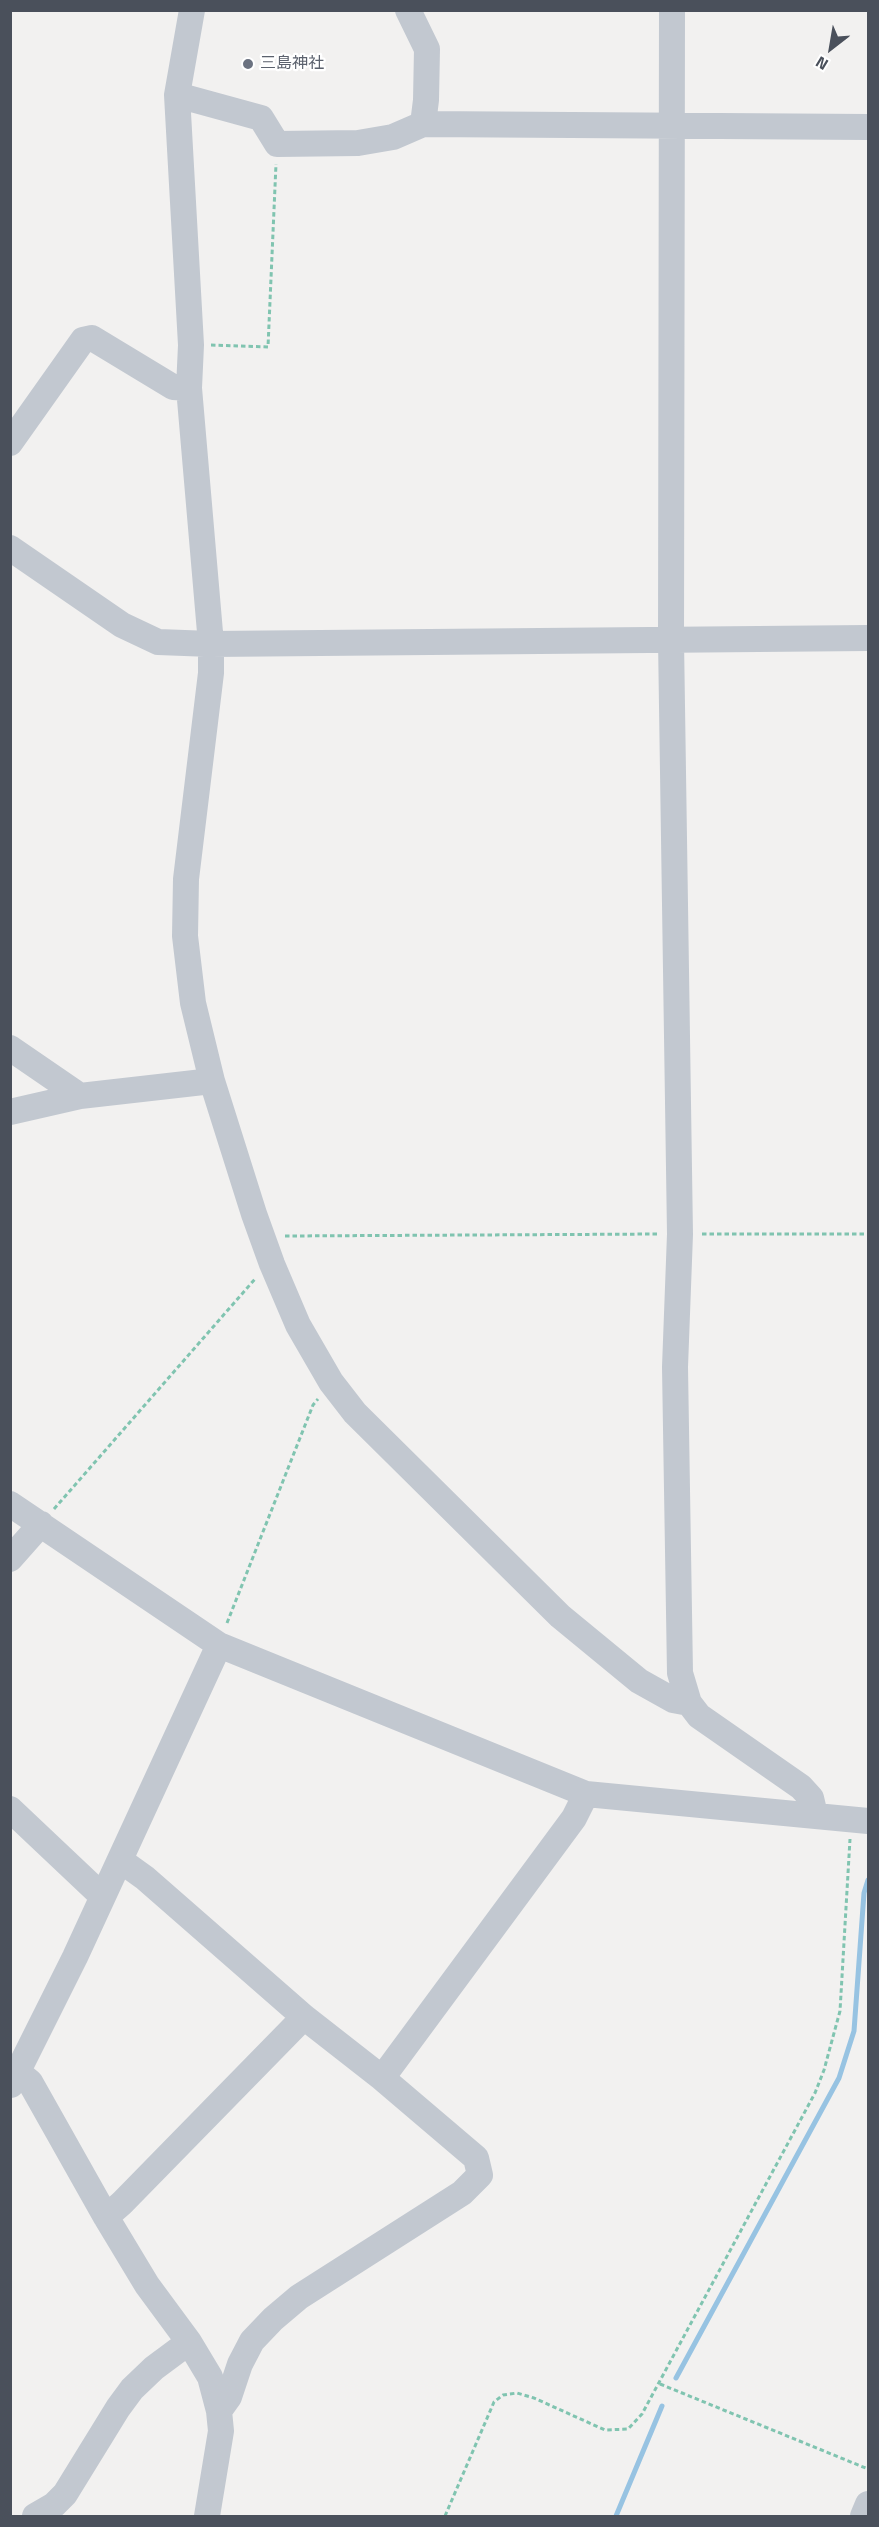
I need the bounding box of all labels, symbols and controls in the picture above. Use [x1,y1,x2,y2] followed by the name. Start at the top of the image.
[801,18,861,78] north arrow
[811,50,833,77] text: N
[260,54,324,74] place label: 三島神社
[241,57,255,71] marker: 三島神社

